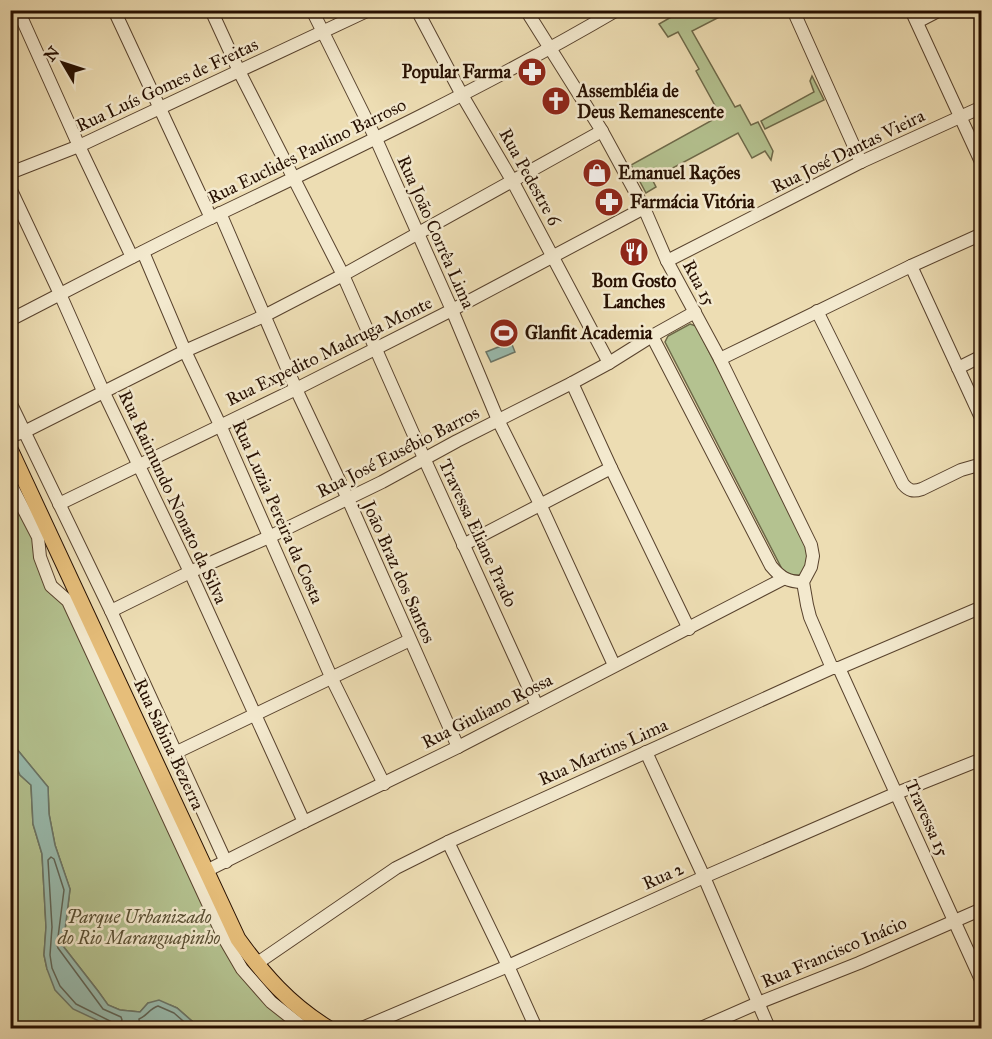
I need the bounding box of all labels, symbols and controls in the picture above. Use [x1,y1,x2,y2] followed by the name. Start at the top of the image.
[33,33,93,93] north arrow
[72,33,262,137] street label: Rua Luís Gomes de Freitas
[40,42,64,65] text: N
[516,56,548,88] pharmacy icon: Popular Farma
[402,61,511,84] place label: Popular Farma
[576,80,724,123] place label: Assembléia de Deus Remanescente
[540,85,572,117] church icon: Assembléia de Deus Remanescente
[204,93,410,209] street label: Rua Euclides Paulino Barroso
[768,104,929,199] street label: Rua José Dantas Vieira
[494,125,566,230] street label: Rua Pedestre 6
[391,152,480,313] street label: Rua João Corrêa Lima
[581,157,613,189] shop icon: Emanuel Rações
[618,162,741,185] place label: Emanuel Rações
[593,186,625,218] pharmacy icon: Farmácia Vitória
[630,191,755,213] place label: Farmácia Vitória
[618,236,650,268] restaurant icon: Bom Gosto Lanches
[678,256,720,310] street label: Rua 15
[592,270,676,313] place label: Bom Gosto Lanches
[222,291,436,412] street label: Rua Expedito Madruga Monte
[488,317,520,349] sports icon: Glanfit Academia
[525,322,653,344] place label: Glanfit Academia
[114,387,232,608] street label: Rua Raimundo Nonato da Silva
[313,401,483,503] street label: Rua José Eusébio Barros
[228,417,329,607] street label: Rua Luzia Pereira da Costa
[434,455,522,611] street label: Travessa Eliane Prado
[356,496,440,647] street label: João Braz dos Santos
[418,668,556,753] street label: Rua Giuliano Rossa
[129,675,209,814] street label: Rua Sabina Bezerra
[535,714,671,790] street label: Rua Martins Lima
[900,776,954,860] street label: Travessa 15
[639,857,687,895] street label: Rua 2
[57,906,221,950] park label: Parque Urbanizado do Rio Maranguapinho
[758,911,910,993] street label: Rua Francisco Inácio

